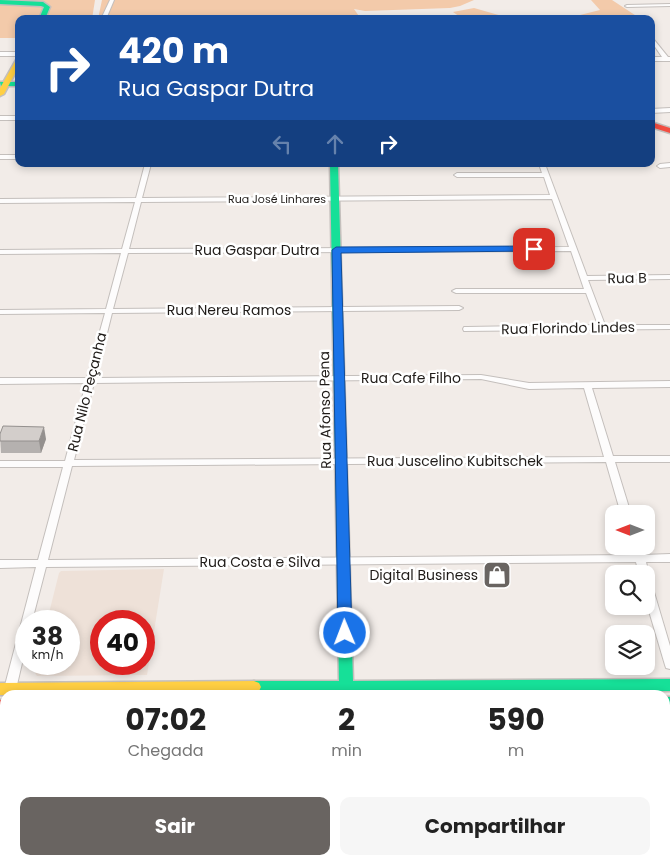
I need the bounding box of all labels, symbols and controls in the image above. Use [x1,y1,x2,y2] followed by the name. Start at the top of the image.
[118,26,229,75] text: 420 m
[35,35,100,100] icon: right
[118,73,314,104] text: Rua Gaspar Dutra
[268,130,296,158] icon: left
[321,130,349,158] icon: ahead
[374,130,402,158] icon: right
[228,191,326,207] street label: Rua José Linhares
[513,228,555,270] pin
[520,235,548,263] icon: arrive
[195,240,319,260] street label: Rua Gaspar Dutra
[607,268,647,288] street label: Rua B
[167,300,291,320] street label: Rua Nereu Ramos
[501,317,635,339] street label: Rua Florindo Lindes
[63,330,111,454] street label: Rua Nilo Peçanha
[314,351,336,469] street label: Rua Afonso Pena
[361,368,461,388] street label: Rua Cafe Filho
[367,451,544,471] street label: Rua Juscelino Kubitschek
[605,505,655,555] north arrow
[605,505,655,675] map controls
[200,552,320,572] street label: Rua Costa e Silva
[482,560,512,590] shop icon: Digital Business
[369,565,478,585] place label: Digital Business
[605,565,655,615] button: search
[318,606,370,658] position arrow
[90,610,155,675] speed limit sign: 40
[32,619,63,654] text: 38
[605,625,655,675] button: layers
[32,646,63,663] text: km/h
[125,698,206,741] text: 07:02
[338,698,355,741] text: 2
[487,698,545,741] text: 590
[128,739,204,762] text: Chegada
[331,739,362,762] text: min
[508,739,524,762] text: m
[20,797,330,855] button: Sair
[340,797,650,855] button: Compartilhar

